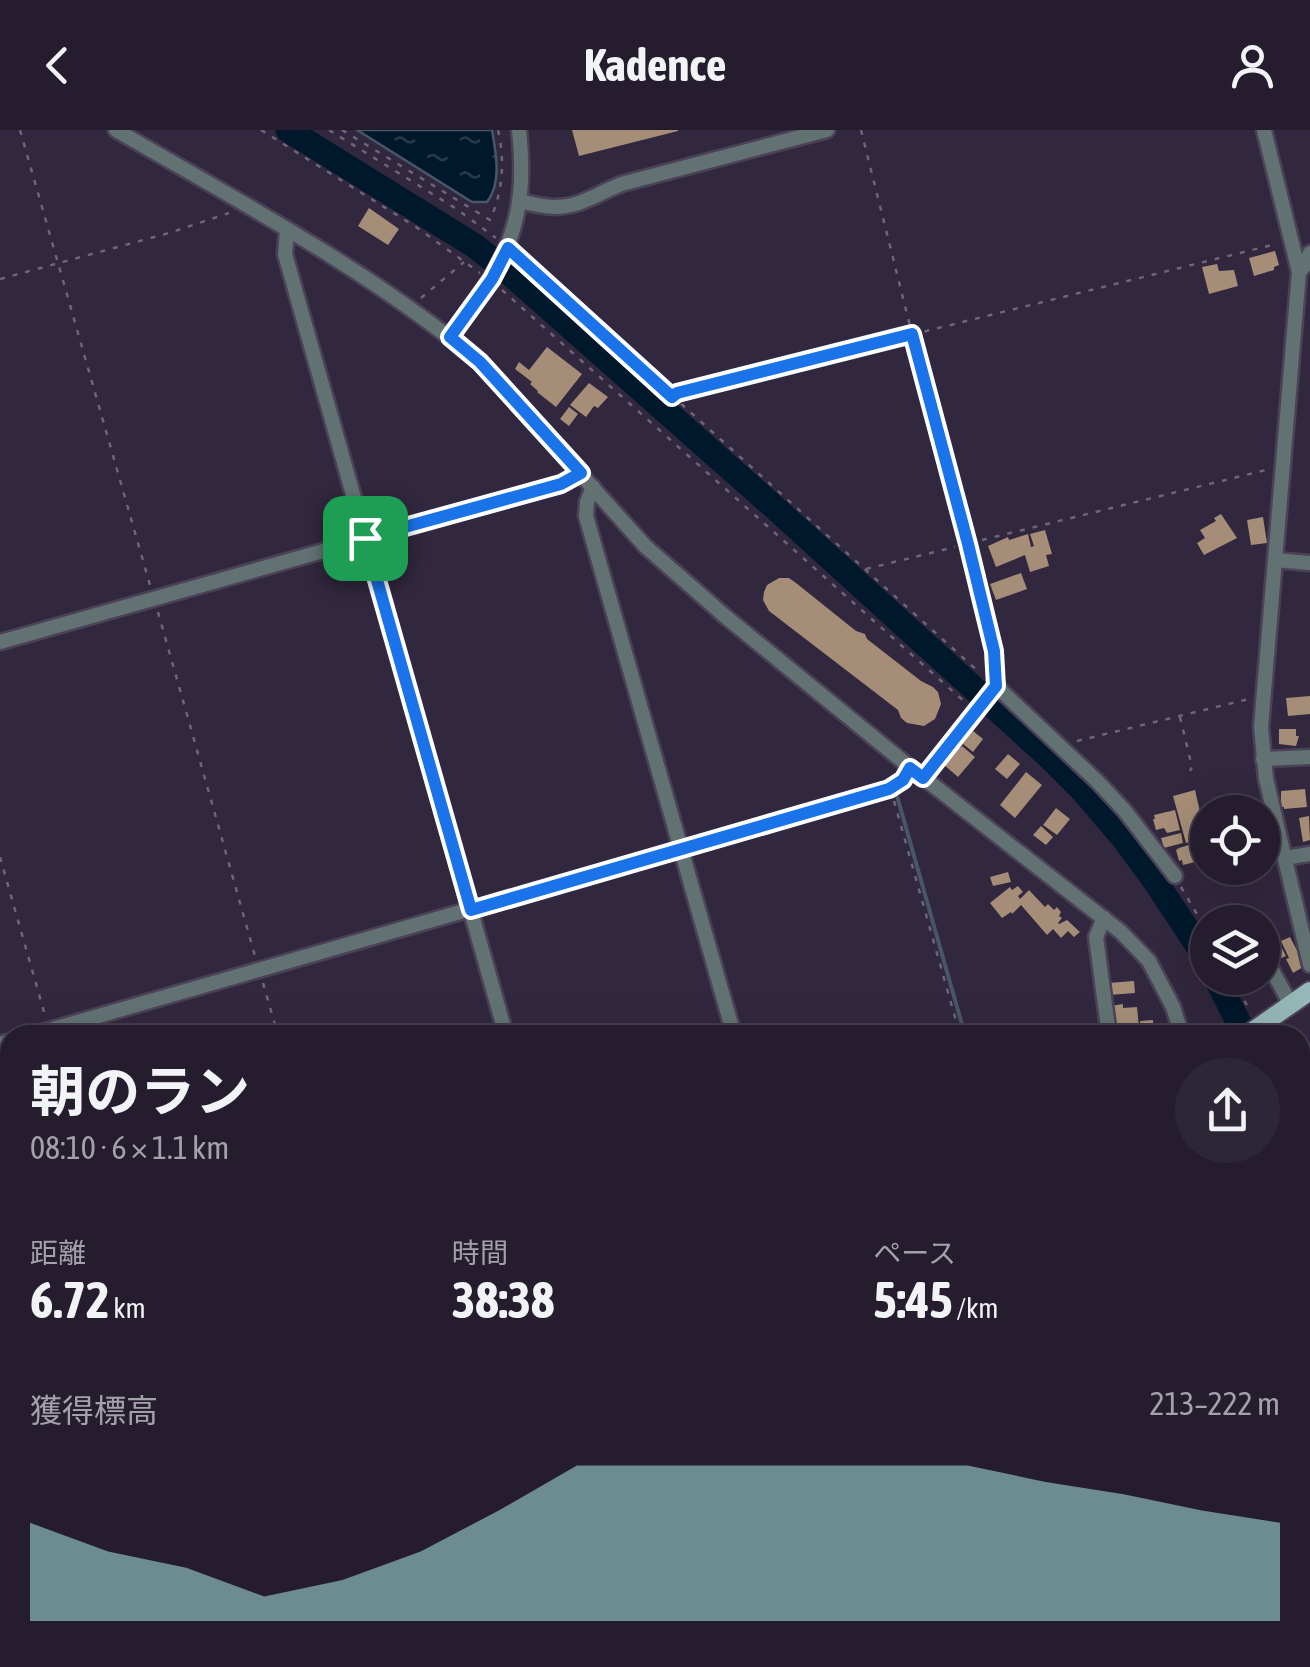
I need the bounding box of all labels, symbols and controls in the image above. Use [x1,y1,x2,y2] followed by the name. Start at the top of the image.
[30,38,85,93] icon: back
[1225,38,1280,93] icon: person
[584,39,726,91] text: Kadence
[323,496,408,581] pin
[338,511,393,566] icon: arrive
[1190,795,1280,995] map controls
[1190,795,1280,885] button: locate
[1190,905,1280,995] button: layers
[1175,1058,1280,1163] button: share
[30,1060,250,1123] text: 朝のラン
[30,1129,229,1166] text: 08:10 · 6 × 1.1 km
[30,1237,86,1269] text: 距離
[452,1237,508,1269] text: 時間
[873,1237,956,1269] text: ペース
[30,1271,109,1329] text: 6.72
[452,1271,555,1329] text: 38:38
[873,1271,953,1329] text: 5:45
[109,1292,146,1324] text: km
[953,1292,999,1324] text: /km
[1150,1385,1280,1422] text: 213–222 m
[30,1392,158,1429] text: 獲得標高

